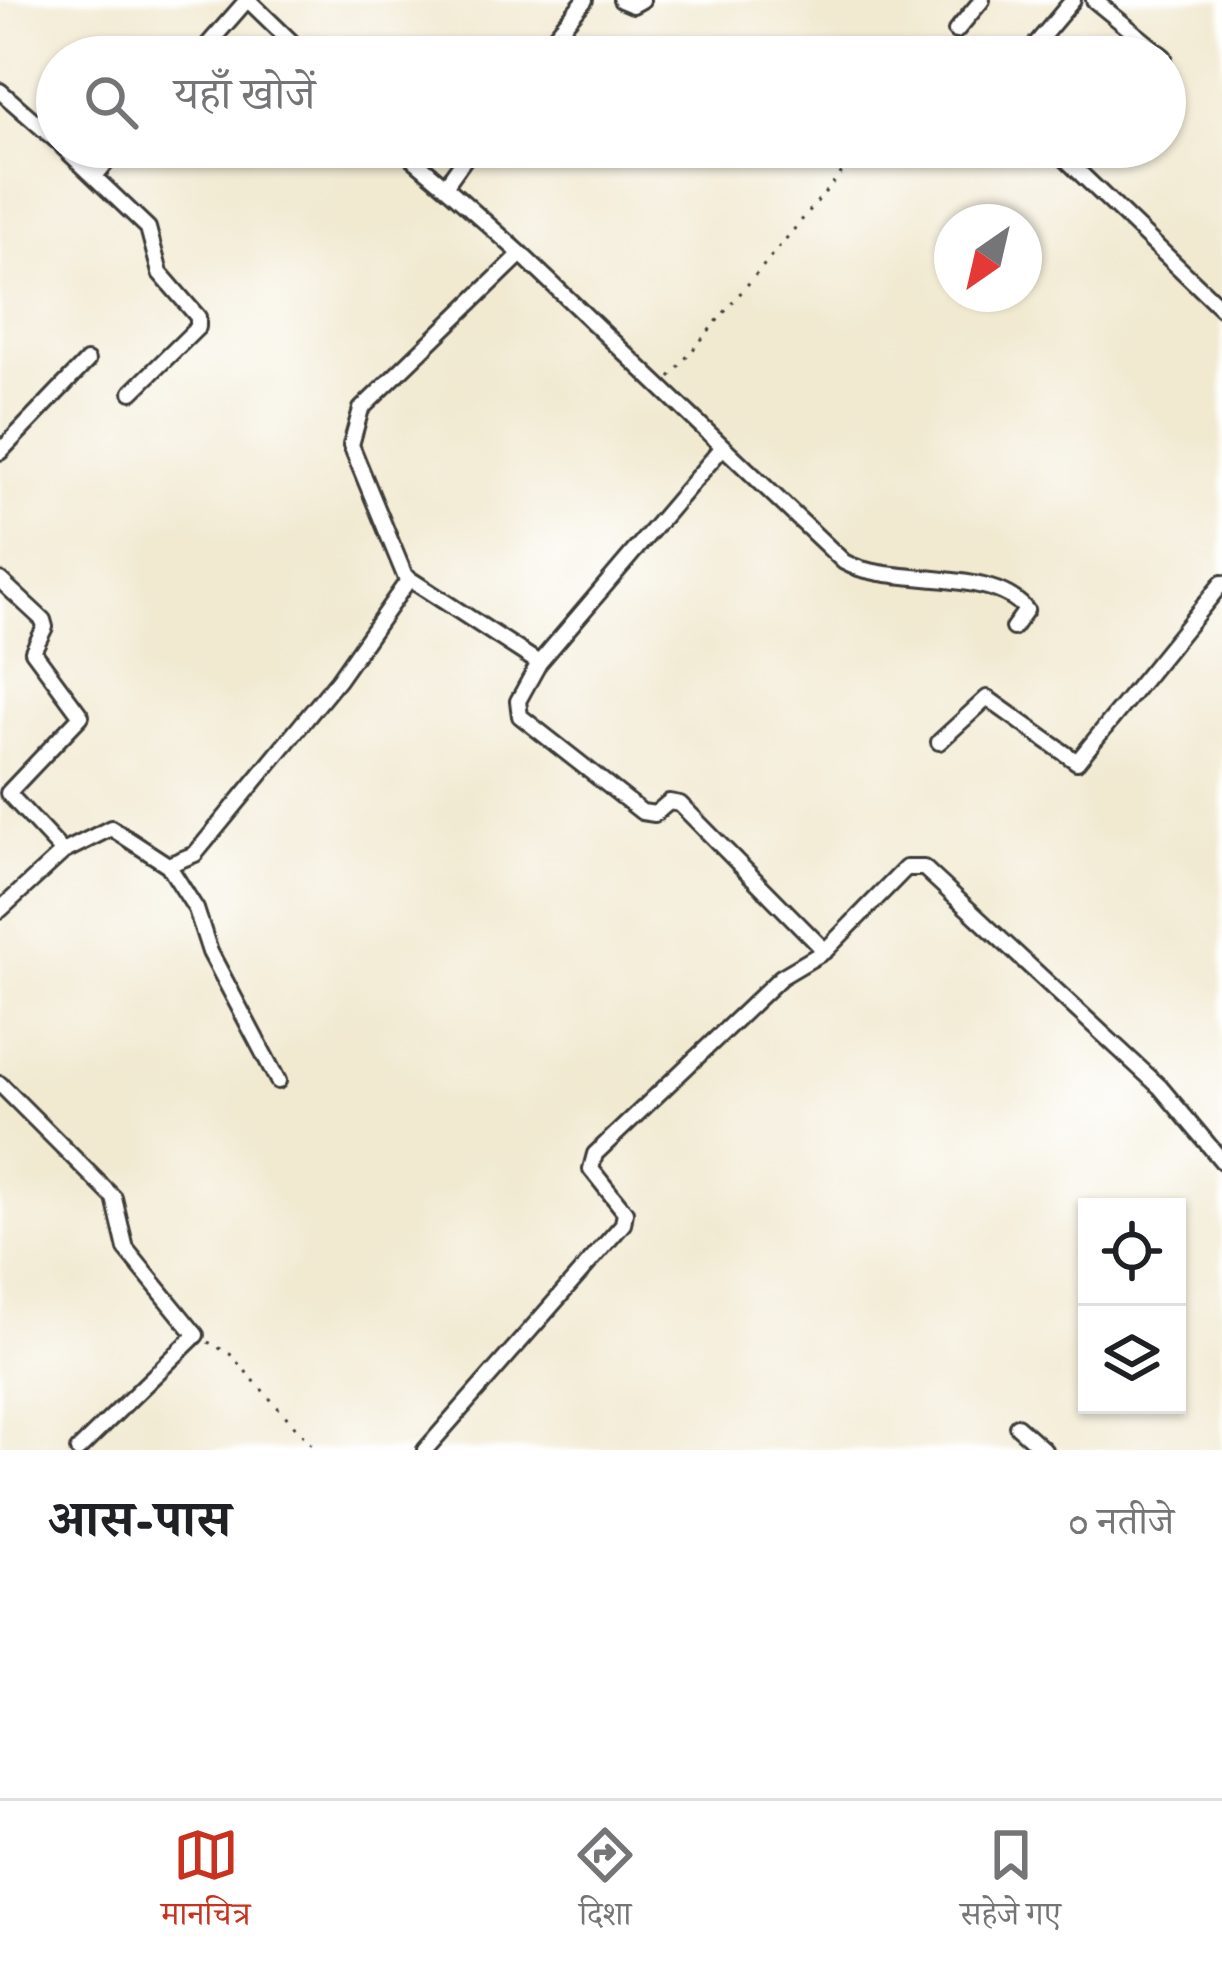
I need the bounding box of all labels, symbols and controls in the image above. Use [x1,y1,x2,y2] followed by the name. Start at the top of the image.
[36,36,1186,168] search box
[174,68,315,124] text: यहाँ खोजें
[78,69,144,135] icon: search
[934,204,1042,312] north arrow
[1078,1198,1186,1414] map controls
[1078,1198,1186,1306] button: locate
[1078,1306,1186,1414] button: layers
[48,1489,231,1553] text: आस-पास
[1068,1498,1174,1547] text: 0 नतीजे
[161,1822,250,1946] tab: मानचित्र
[572,1822,638,1946] tab: दिशा
[960,1822,1061,1946] tab: सहेजे गए

